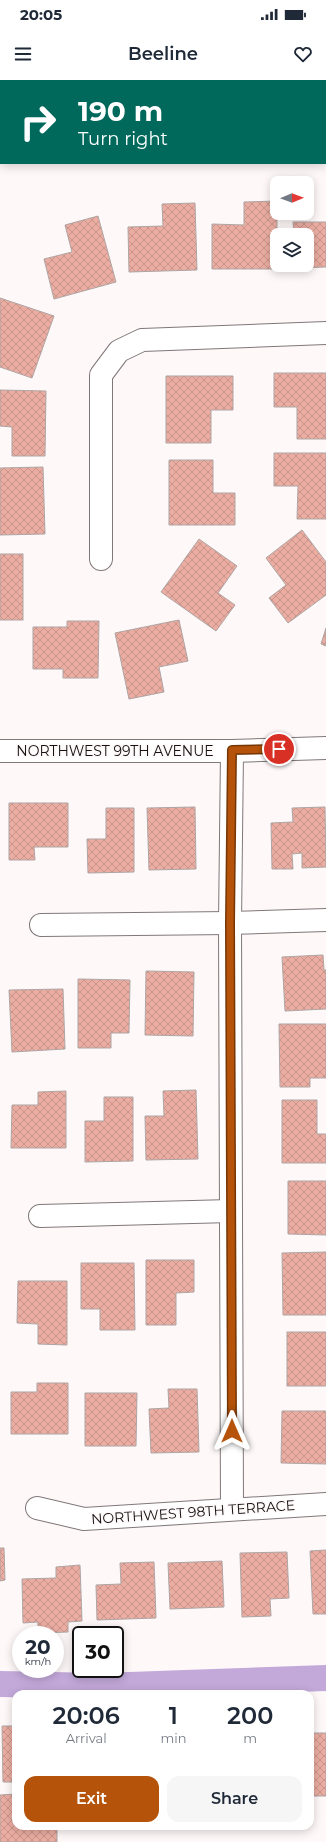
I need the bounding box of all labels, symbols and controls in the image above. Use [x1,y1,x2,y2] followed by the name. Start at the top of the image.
[20,5,62,24] text: 20:05
[12,43,34,65] icon: menu
[128,43,198,65] text: Beeline
[292,43,314,65] icon: heart
[78,94,163,128] text: 190 m
[12,96,64,148] icon: right
[78,128,168,150] text: Turn right
[270,176,314,220] north arrow
[270,176,314,272] map controls
[270,228,314,272] button: layers
[262,732,296,766] pin
[268,738,290,760] icon: arrive
[16,742,214,760] street label: NORTHWEST 99TH AVENUE
[211,1410,253,1452] position arrow
[90,1496,296,1528] street label: NORTHWEST 98TH TERRACE
[72,1626,124,1678] speed limit sign: 30
[25,1635,51,1659] text: 20
[25,1655,51,1668] text: km/h
[53,1701,120,1730] text: 20:06
[169,1701,178,1730] text: 1
[227,1701,273,1730] text: 200
[66,1730,107,1746] text: Arrival
[160,1730,186,1746] text: min
[243,1730,257,1746] text: m
[24,1776,159,1822] button: Exit
[167,1776,302,1822] button: Share

